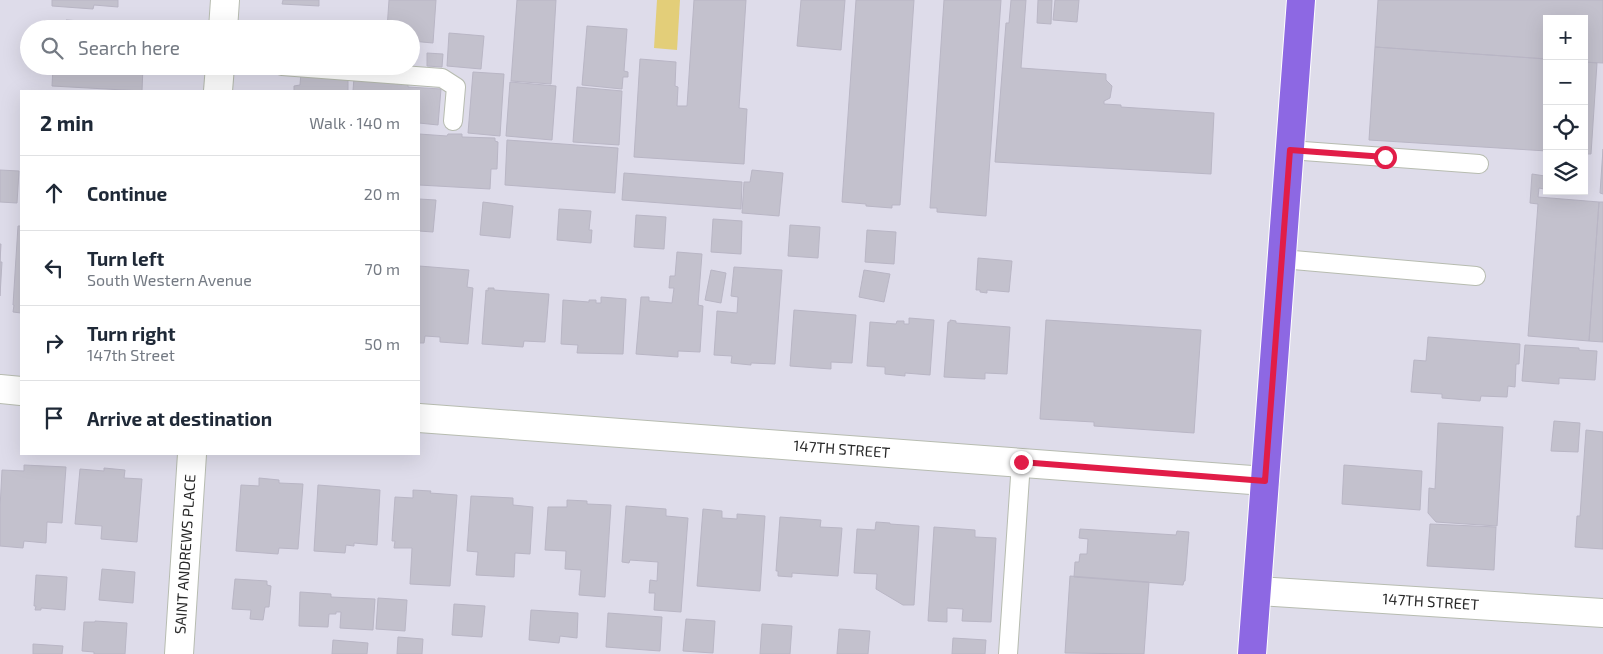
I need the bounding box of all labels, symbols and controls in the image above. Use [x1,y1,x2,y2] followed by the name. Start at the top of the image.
[1543,15,1588,195] map controls
[1543,15,1588,60] button: +
[20,20,420,75] search box
[38,34,66,62] icon: search
[78,36,180,59] text: Search here
[1543,60,1588,105] button: −
[1543,105,1588,150] button: locate
[40,110,94,135] text: 2 min
[309,113,400,132] text: Walk · 140 m
[1374,146,1397,169] route start
[1543,150,1588,195] button: layers
[40,179,68,207] icon: ahead
[87,182,167,205] text: Continue
[364,184,400,203] text: 20 m
[87,247,164,270] text: Turn left
[40,254,68,282] icon: left
[365,259,400,278] text: 70 m
[87,270,252,289] text: South Western Avenue
[87,322,175,345] text: Turn right
[40,329,68,357] icon: right
[364,334,400,353] text: 50 m
[87,345,175,364] text: 147th Street
[40,404,68,432] icon: arrive
[87,407,272,430] text: Arrive at destination
[793,436,891,461] street label: 147TH STREET
[1010,451,1033,474] route end
[170,474,199,635] street label: SAINT ANDREWS PLACE
[1382,589,1480,613] street label: 147TH STREET

